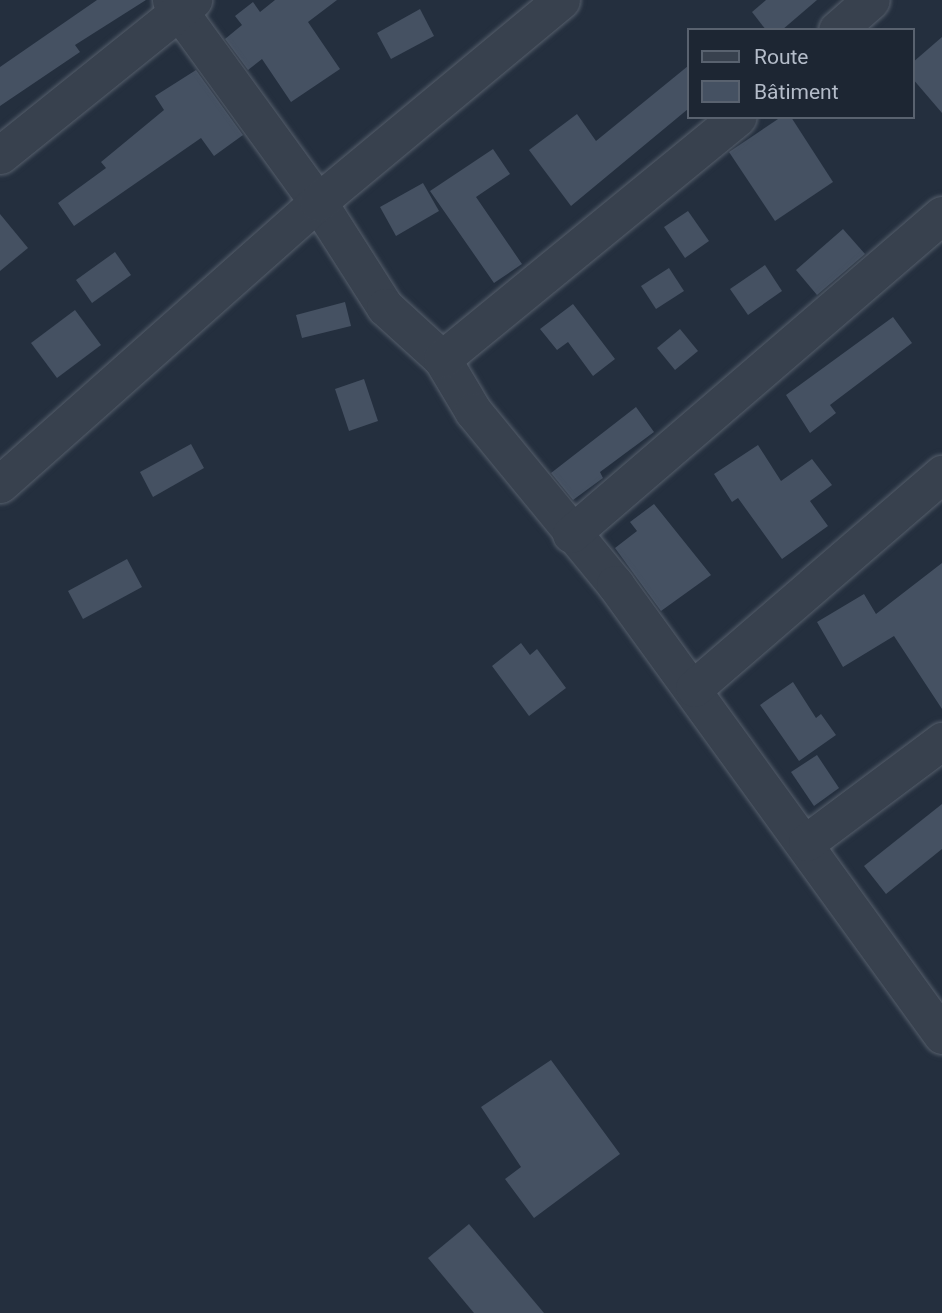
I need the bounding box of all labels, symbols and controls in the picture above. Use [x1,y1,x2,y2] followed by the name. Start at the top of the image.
[687,28,914,119] legend
[754,45,809,69] text: Route
[754,80,839,104] text: Bâtiment

